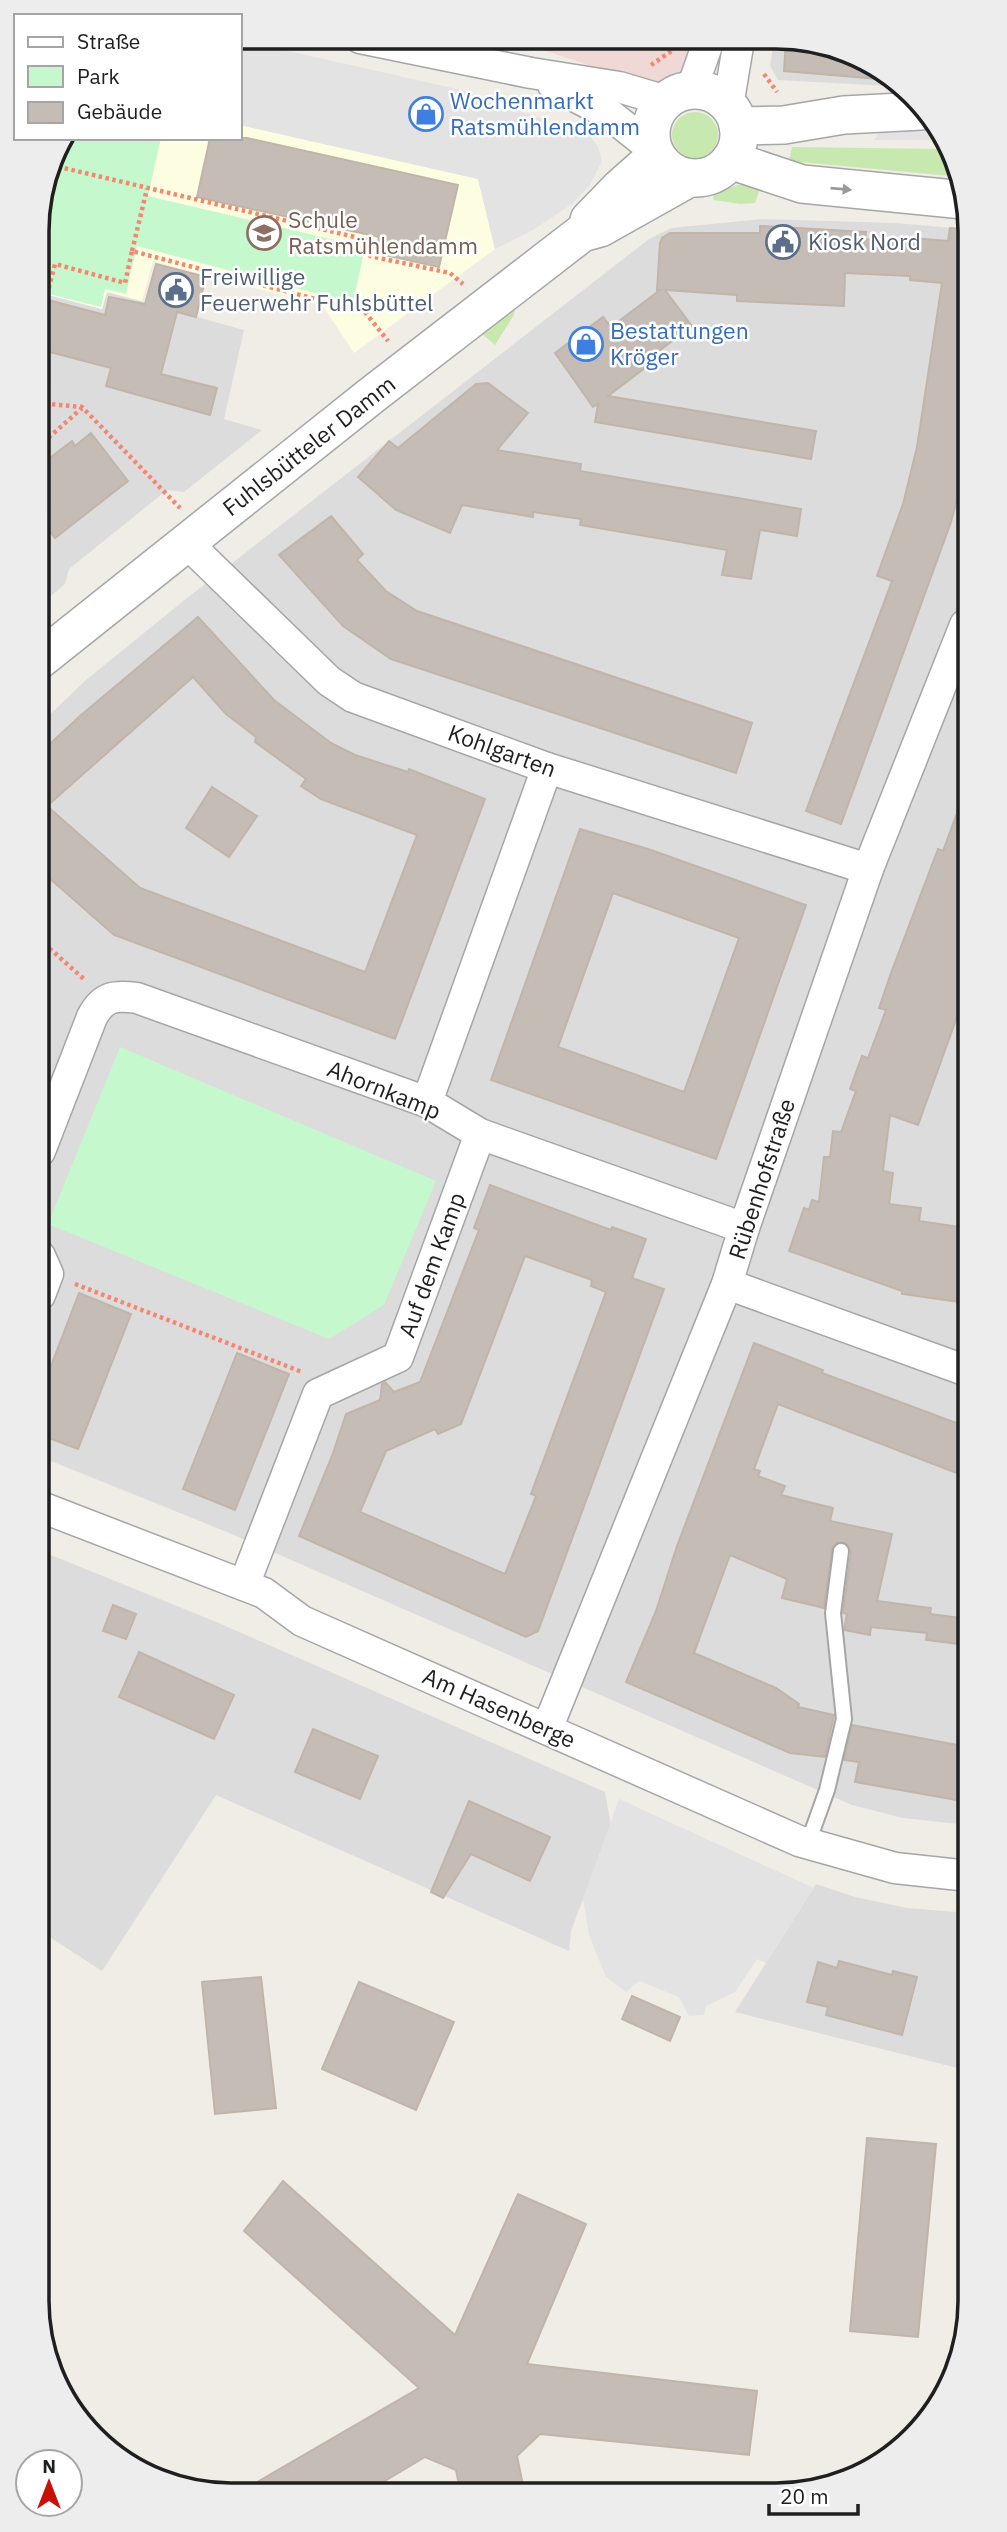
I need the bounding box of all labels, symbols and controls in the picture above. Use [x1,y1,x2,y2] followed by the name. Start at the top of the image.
[14,14,242,140] legend
[77,27,140,55] text: Straße
[77,62,120,90] text: Park
[450,85,640,141] place label: Wochenmarkt Ratsmühlendamm
[407,95,445,133] shop icon: Wochenmarkt Ratsmühlendamm
[77,97,162,125] text: Gebäude
[830,184,852,195] one-way arrow
[288,204,478,260] place label: Schule Ratsmühlendamm
[245,214,283,252] school or university icon: Schule Ratsmühlendamm
[764,223,802,261] public building icon: Kiosk Nord
[808,226,921,256] place label: Kiosk Nord
[200,261,433,317] place label: Freiwillige Feuerwehr Fuhlsbüttel
[157,271,195,309] public building icon: Freiwillige Feuerwehr Fuhlsbüttel
[610,315,749,371] place label: Bestattungen Kröger
[567,325,605,363] shop icon: Bestattungen Kröger
[216,368,401,522] street label: Fuhlsbütteler Damm
[444,717,560,783] street label: Kohlgarten
[323,1053,446,1125] street label: Ahornkamp
[721,1095,801,1263] street label: Rübenhofstraße
[391,1188,471,1341] street label: Auf dem Kamp
[418,1660,581,1754] street label: Am Hasenberge
[14,2448,84,2518] north arrow
[42,2454,56,2478] text: N
[769,2472,858,2516] scale bar
[780,2482,829,2510] text: 20 m

